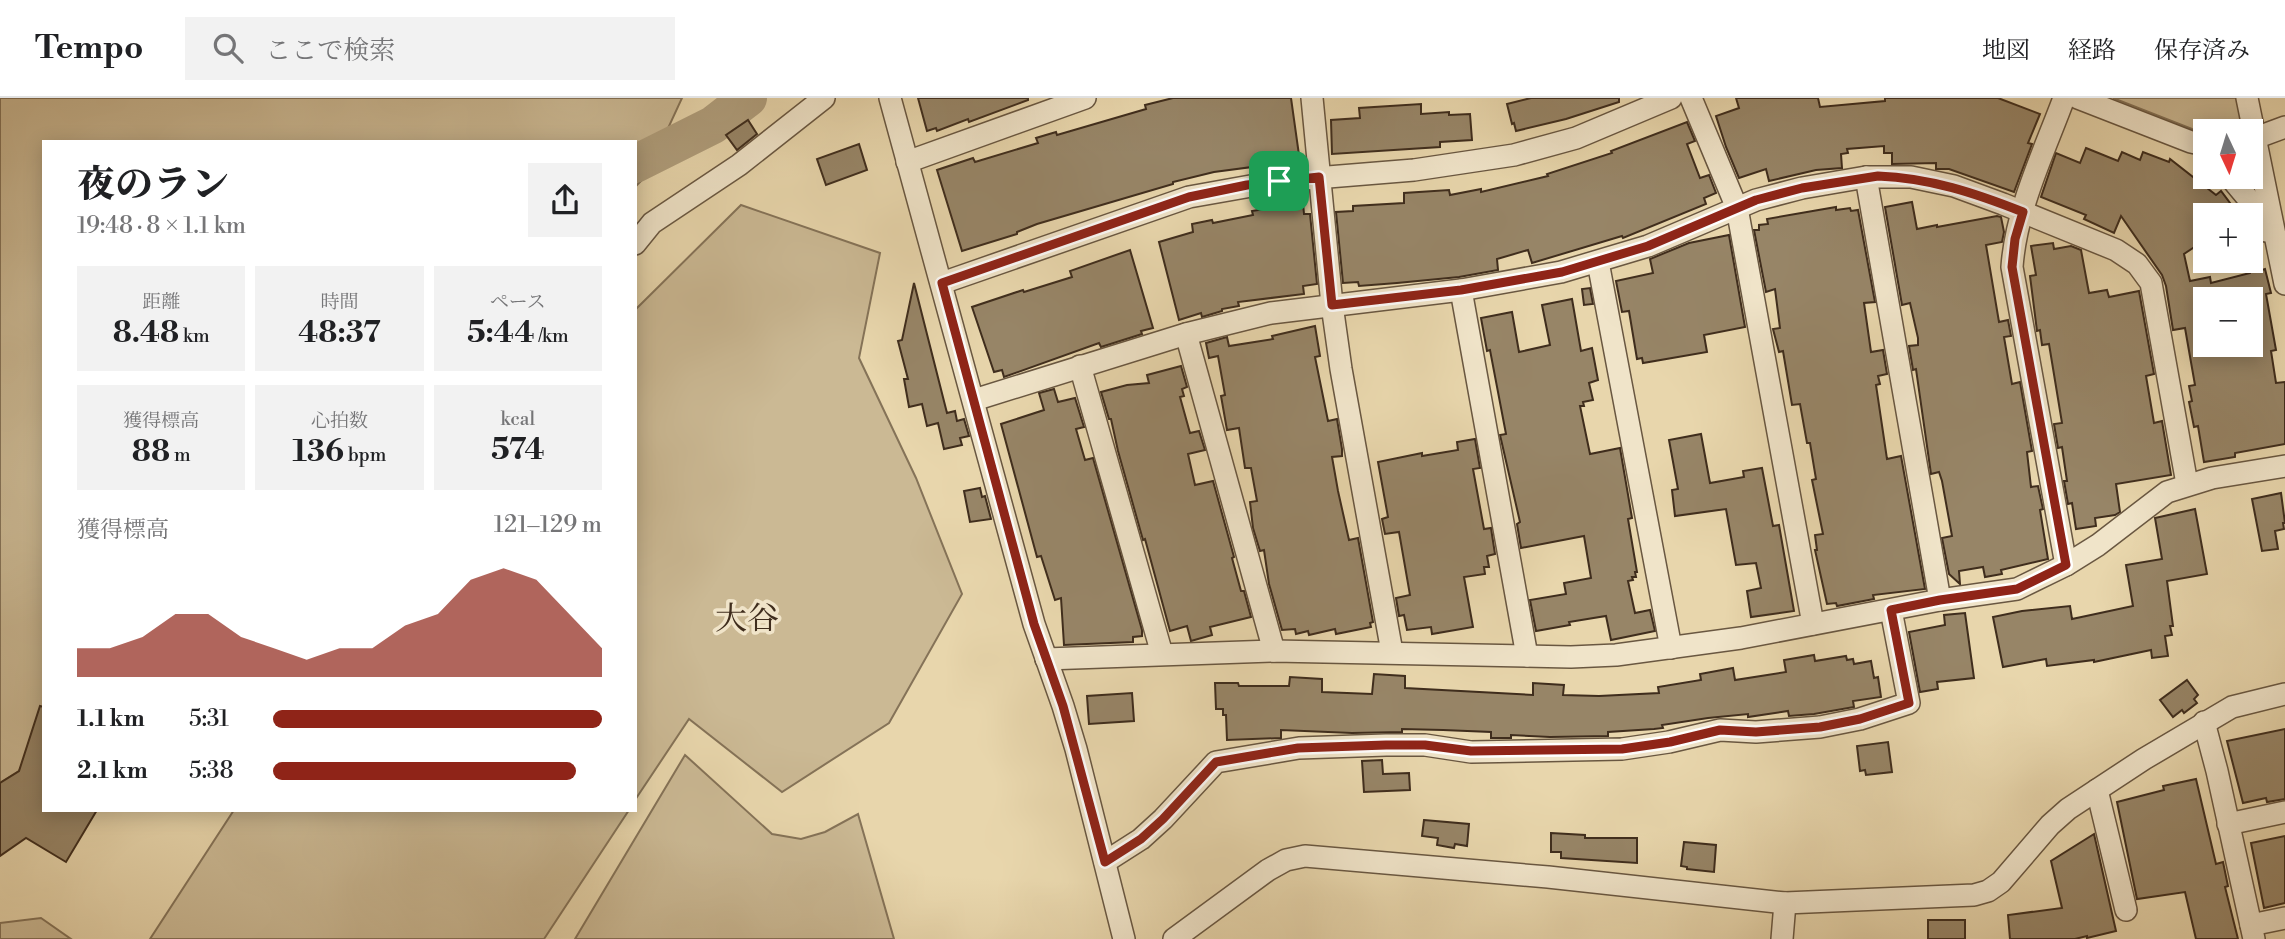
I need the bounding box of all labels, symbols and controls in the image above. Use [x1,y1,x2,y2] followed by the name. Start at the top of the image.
[185,17,675,80] search box
[35,28,143,69] text: Tempo
[209,29,247,67] icon: search
[265,35,395,67] text: ここで検索
[1982,36,2030,66] text: 地図
[2068,36,2116,66] text: 経路
[2154,36,2250,66] text: 保存済み
[2193,119,2263,189] north arrow
[2193,119,2263,357] map controls
[1249,151,1309,211] pin
[77,162,229,209] text: 夜のラン
[1260,162,1298,200] icon: arrive
[528,163,602,237] button: share
[2193,203,2263,273] button: +
[77,212,246,240] text: 19:48 · 8 × 1.1 km
[2193,287,2263,357] button: −
[142,290,180,314] text: 距離
[320,290,359,314] text: 時間
[490,290,546,314] text: ペース
[113,314,179,352] text: 8.48
[298,314,381,352] text: 48:37
[467,314,535,352] text: 5:44
[179,324,210,348] text: km
[535,324,569,348] text: /km
[501,407,535,431] text: kcal
[123,409,199,433] text: 獲得標高
[311,409,368,433] text: 心拍数
[491,431,545,469] text: 574
[132,433,170,471] text: 88
[293,433,344,471] text: 136
[170,443,191,467] text: m
[344,443,386,467] text: bpm
[494,511,602,539] text: 121–129 m
[77,516,169,544] text: 獲得標高
[715,599,779,639] district label: 大谷
[77,705,145,733] text: 1.1 km
[189,705,229,733] text: 5:31
[77,757,148,785] text: 2.1 km
[189,757,234,785] text: 5:38

